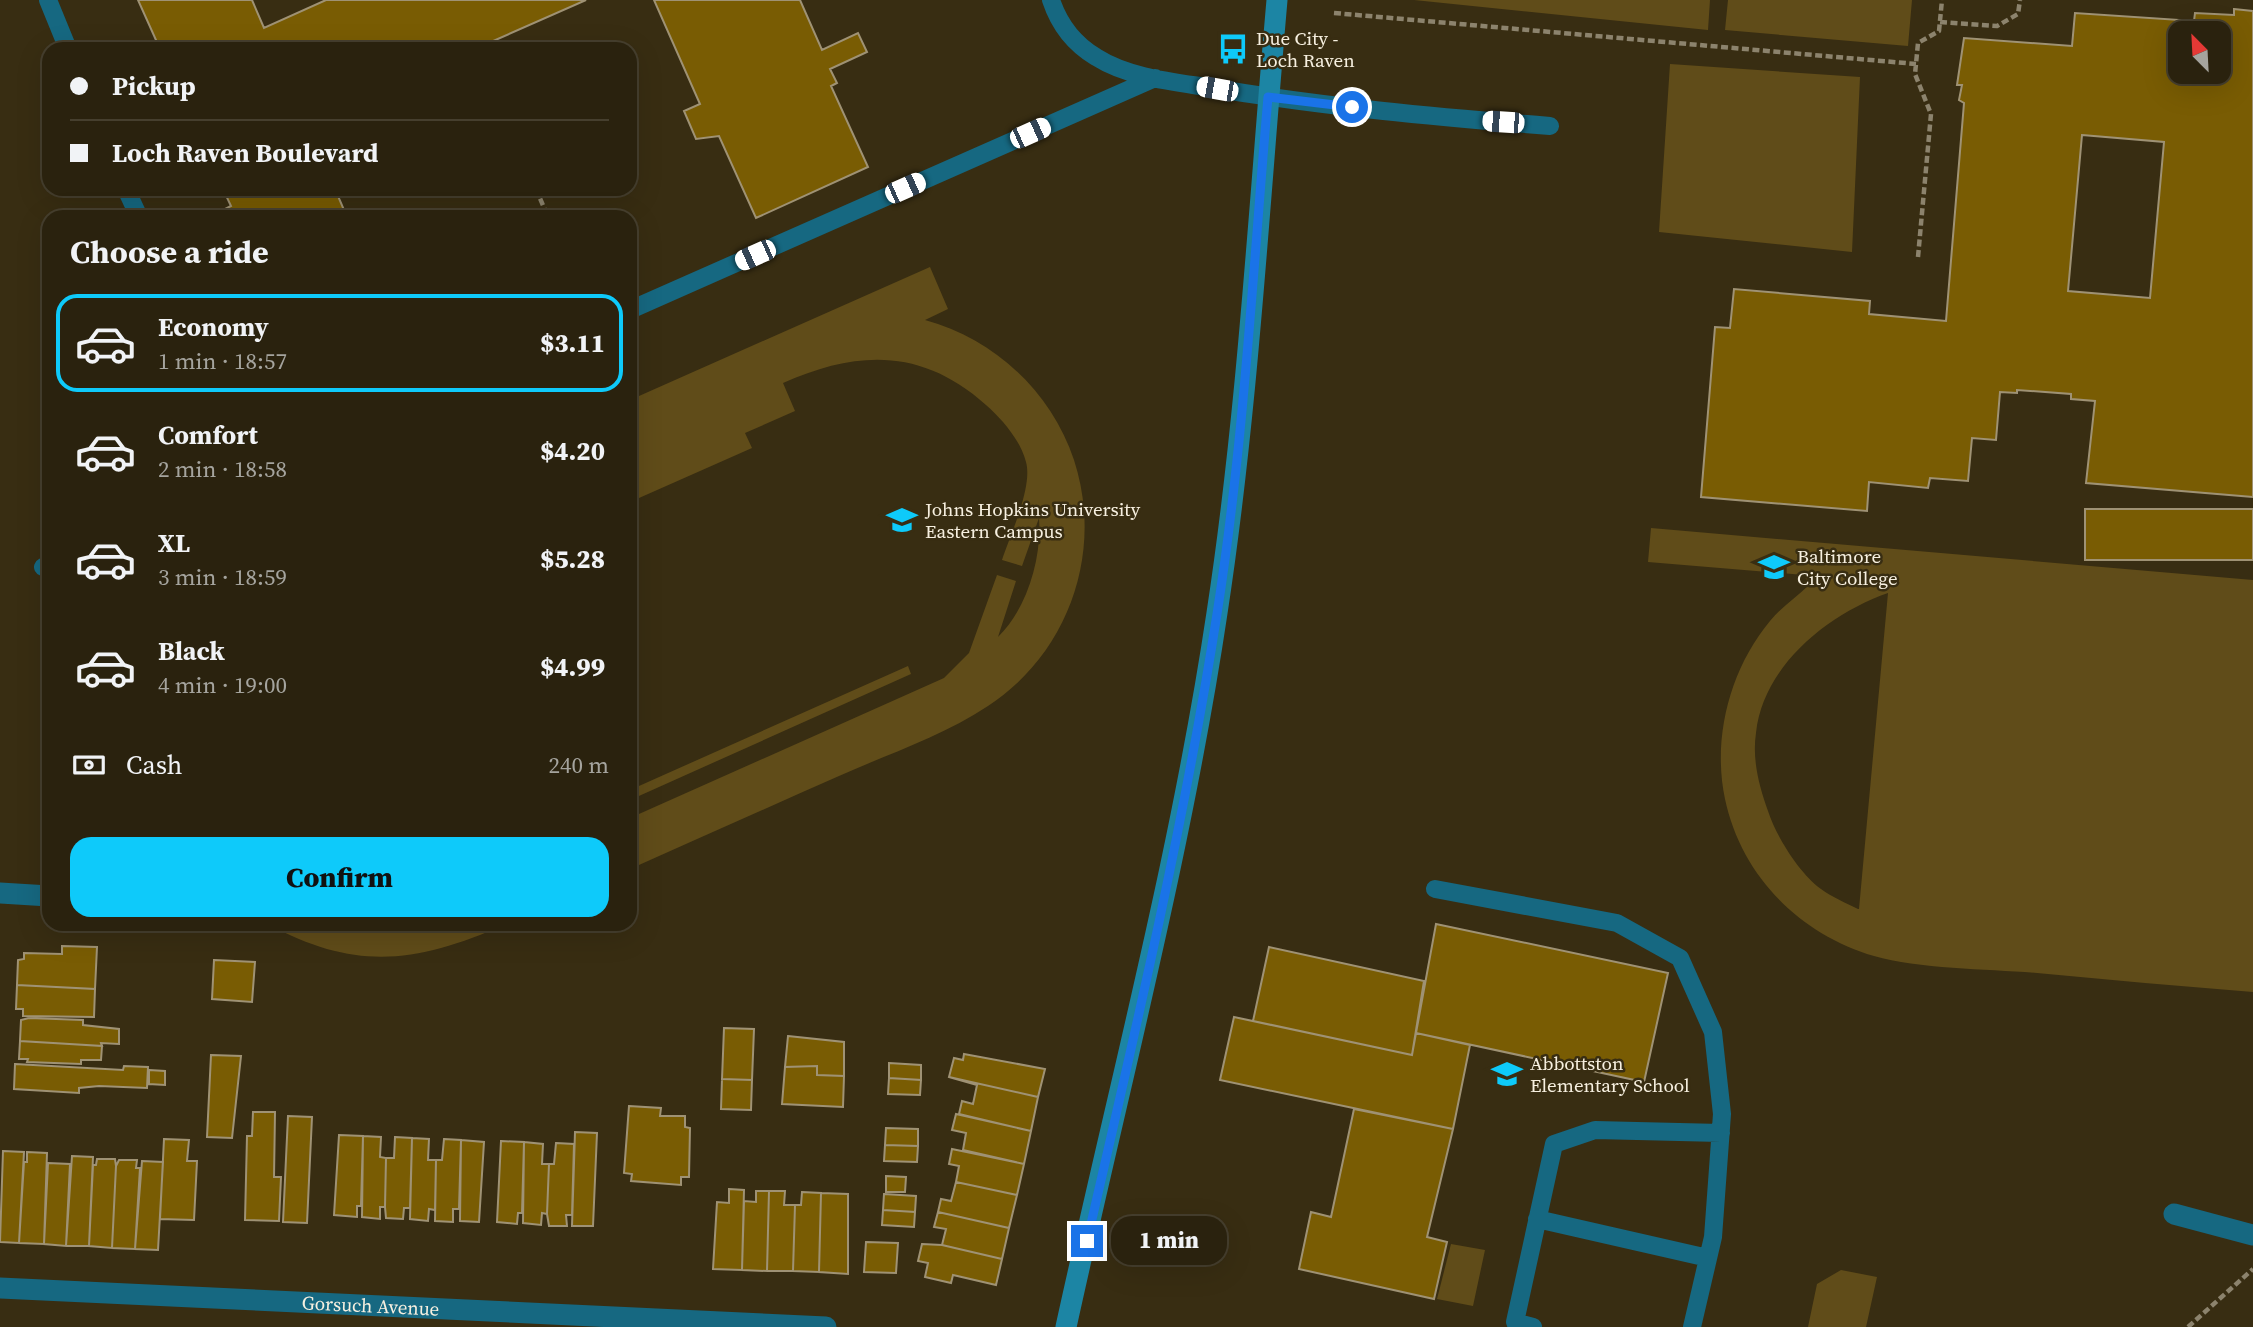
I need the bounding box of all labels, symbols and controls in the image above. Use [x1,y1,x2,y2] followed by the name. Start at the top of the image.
[2168,21,2231,84] north arrow
[2168,21,2231,84] map controls
[1256,25,1355,73] place label: Due City - Loch Raven
[1216,32,1250,66] bus stop icon: Due City - Loch Raven
[112,68,196,104] text: Pickup
[1195,75,1240,103] car
[1336,91,1368,123] route start
[1482,110,1525,134] car
[1007,115,1054,151] car
[112,135,379,171] text: Loch Raven Boulevard
[882,170,929,206] car
[70,230,269,274] text: Choose a ride
[732,237,779,273] car
[158,309,269,345] text: Economy
[74,312,137,375] icon: car
[540,325,605,361] text: $3.11
[158,345,287,377] text: 1 min · 18:57
[158,417,258,453] text: Comfort
[74,420,137,483] icon: car
[540,433,605,469] text: $4.20
[158,453,287,485] text: 2 min · 18:58
[924,496,1141,544] place label: Johns Hopkins University Eastern Campus
[885,503,919,537] school or university icon: Johns Hopkins University Eastern Campus
[158,525,190,561] text: XL
[74,528,137,591] icon: car
[540,541,605,577] text: $5.28
[1797,543,1898,591] place label: Baltimore City College
[1757,550,1791,584] school or university icon: Baltimore City College
[158,561,287,593] text: 3 min · 18:59
[158,633,225,669] text: Black
[74,636,137,699] icon: car
[540,649,605,685] text: $4.99
[158,669,287,701] text: 4 min · 19:00
[70,746,108,784] icon: cash
[126,747,182,783] text: Cash
[548,749,609,781] text: 240 m
[70,837,609,917] button: Confirm
[1530,1050,1690,1098] place label: Abbottston Elementary School
[1490,1057,1524,1091] school or university icon: Abbottston Elementary School
[1112,1216,1227,1266] callout: 1 min
[1139,1224,1199,1256] text: 1 min
[1071,1225,1103,1257] route end
[301,1289,440,1322] street label: Gorsuch Avenue

